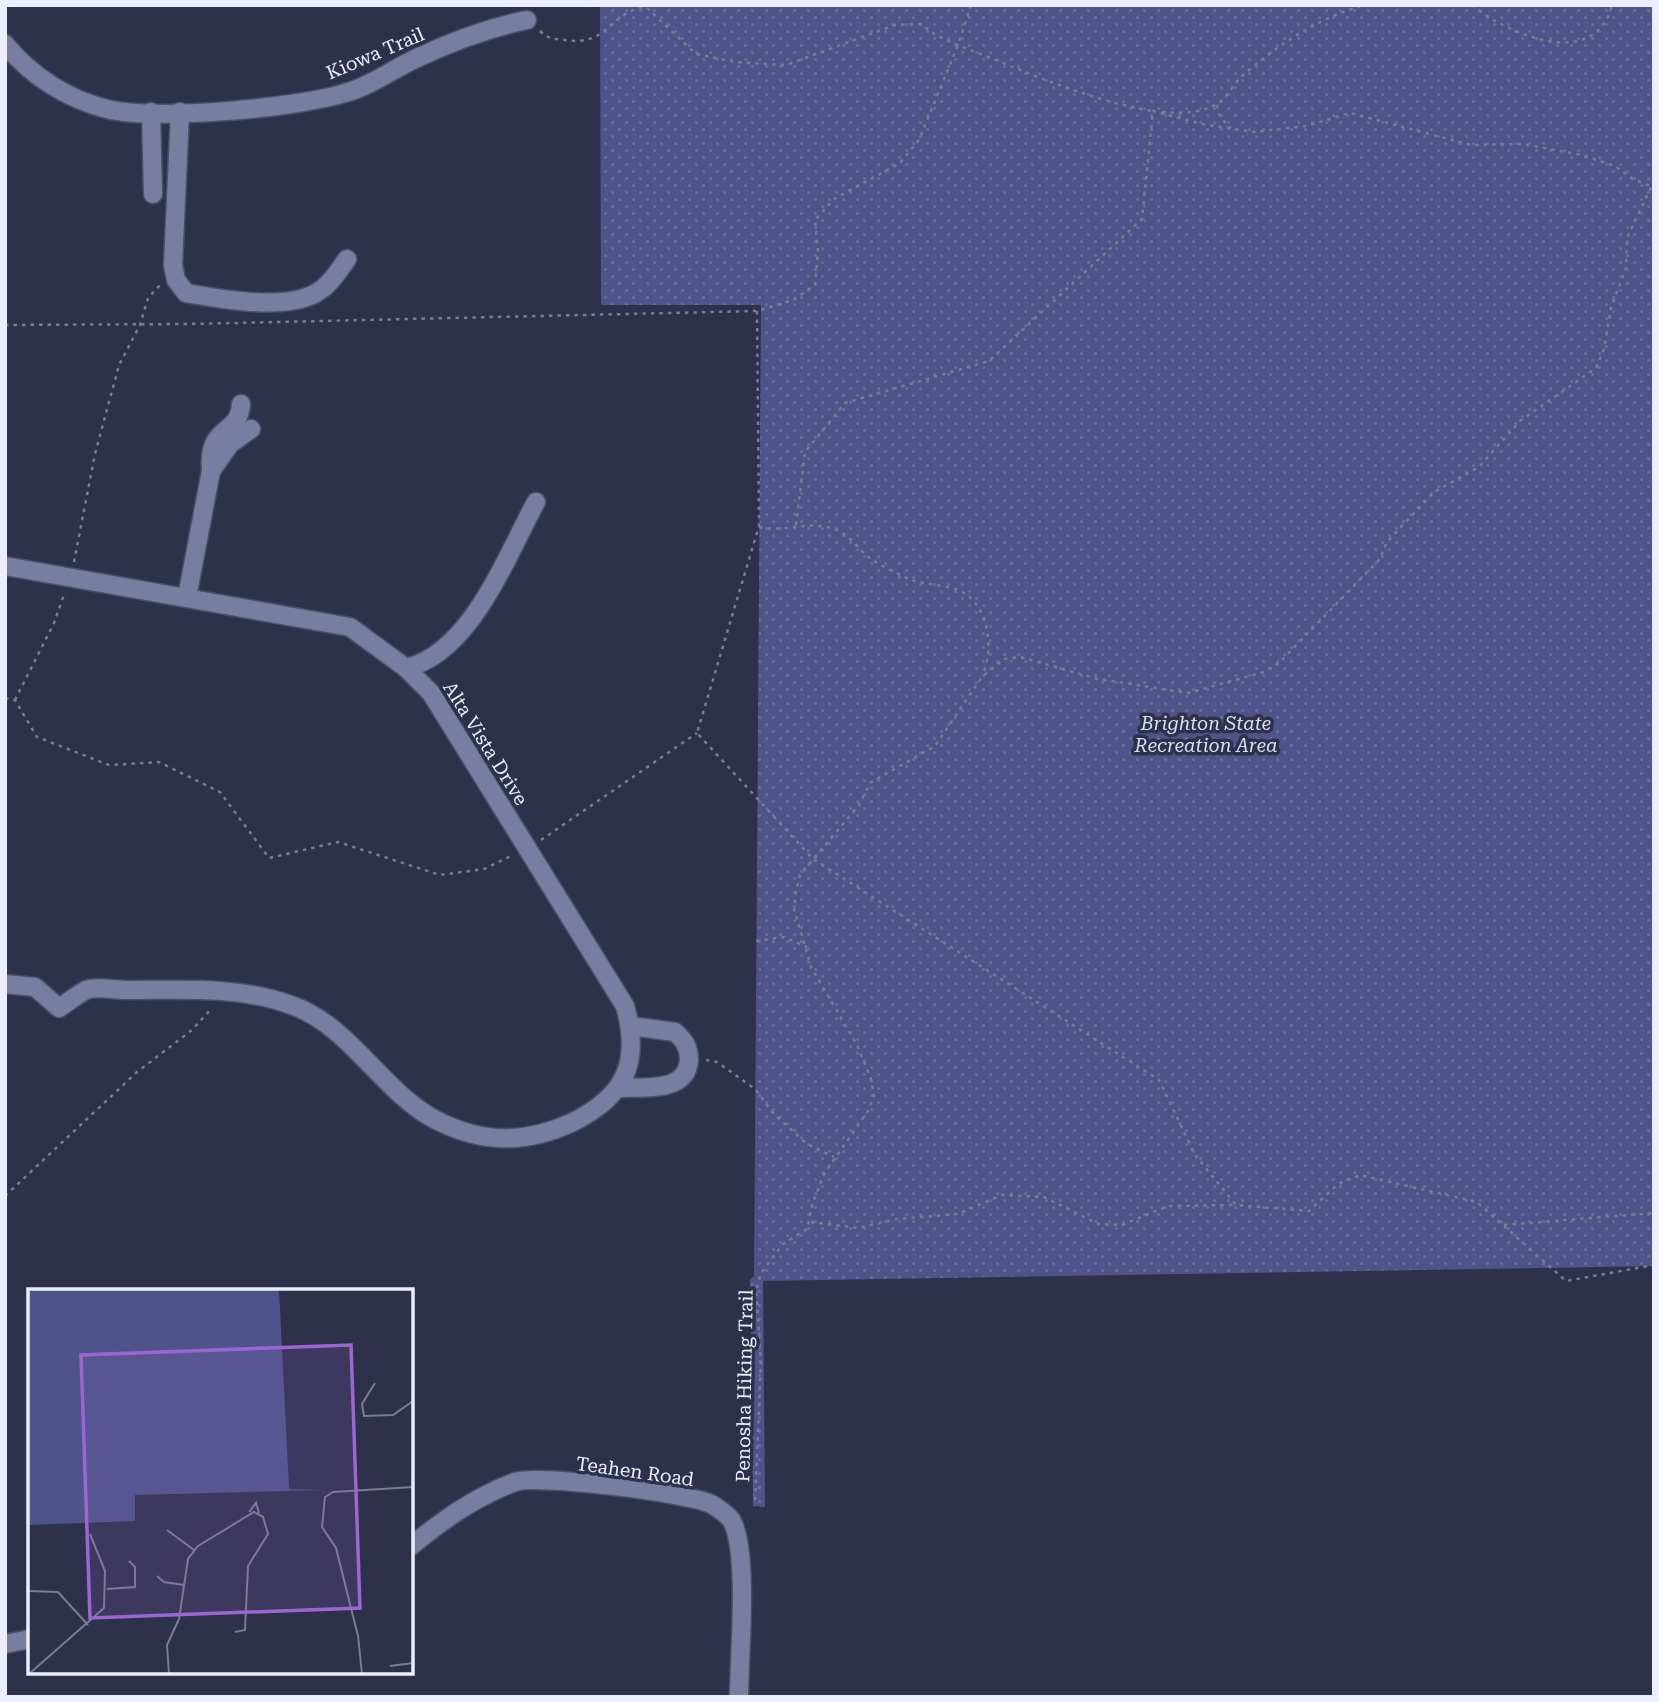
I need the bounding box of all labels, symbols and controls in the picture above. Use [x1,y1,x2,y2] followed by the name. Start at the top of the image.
[323,22,428,84] street label: Kiowa Trail
[438,677,533,809] street label: Alta Vista Drive
[1134,712,1277,757] park label: Brighton State Recreation Area
[28,1289,413,1674] inset map
[731,1289,758,1483] street label: Penosha Hiking Trail
[575,1452,695,1491] street label: Teahen Road

